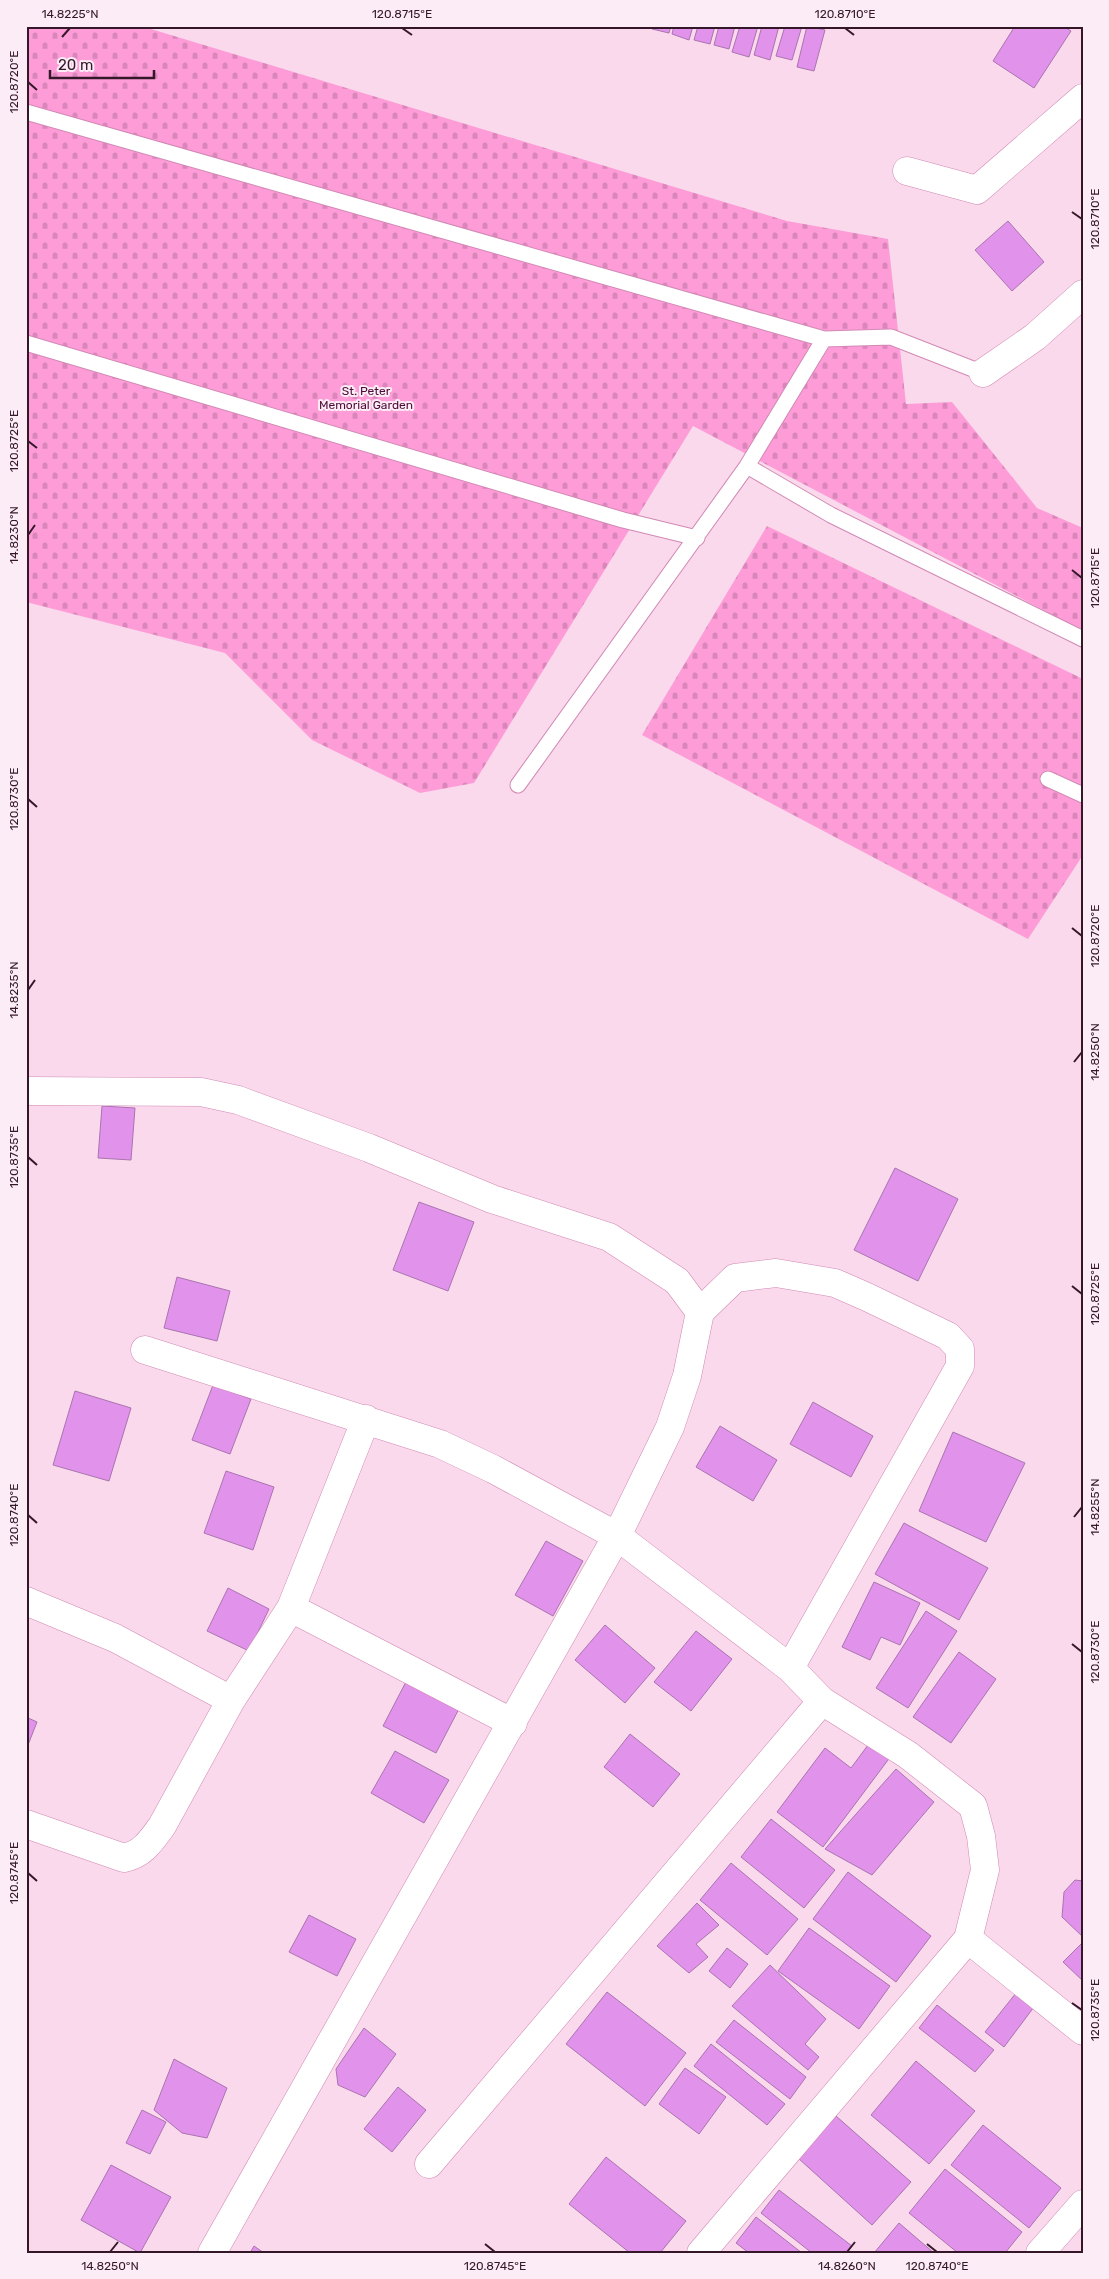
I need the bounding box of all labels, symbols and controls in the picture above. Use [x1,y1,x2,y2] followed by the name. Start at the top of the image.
[41,7,99,21] text: 14.8225°N
[372,7,432,21] text: 120.8715°E
[815,7,876,21] text: 120.8710°E
[50,48,154,80] scale bar
[7,51,21,113] text: 120.8720°E
[58,56,93,74] text: 20 m
[1088,189,1102,250] text: 120.8710°E
[319,384,413,412] park label: St. Peter Memorial Garden
[7,410,21,472] text: 120.8725°E
[7,506,21,564] text: 14.8230°N
[1088,548,1102,608] text: 120.8715°E
[7,767,21,831] text: 120.8730°E
[1088,905,1102,967] text: 120.8720°E
[7,961,21,1019] text: 14.8235°N
[1088,1023,1102,1081] text: 14.8250°N
[7,1126,21,1188] text: 120.8735°E
[1088,1263,1102,1325] text: 120.8725°E
[1088,1478,1102,1536] text: 14.8255°N
[7,1484,21,1546] text: 120.8740°E
[1088,1620,1102,1684] text: 120.8730°E
[7,1842,21,1904] text: 120.8745°E
[1088,1979,1102,2041] text: 120.8735°E
[81,2259,139,2273] text: 14.8250°N
[464,2259,526,2273] text: 120.8745°E
[818,2259,876,2273] text: 14.8260°N
[906,2259,968,2273] text: 120.8740°E

